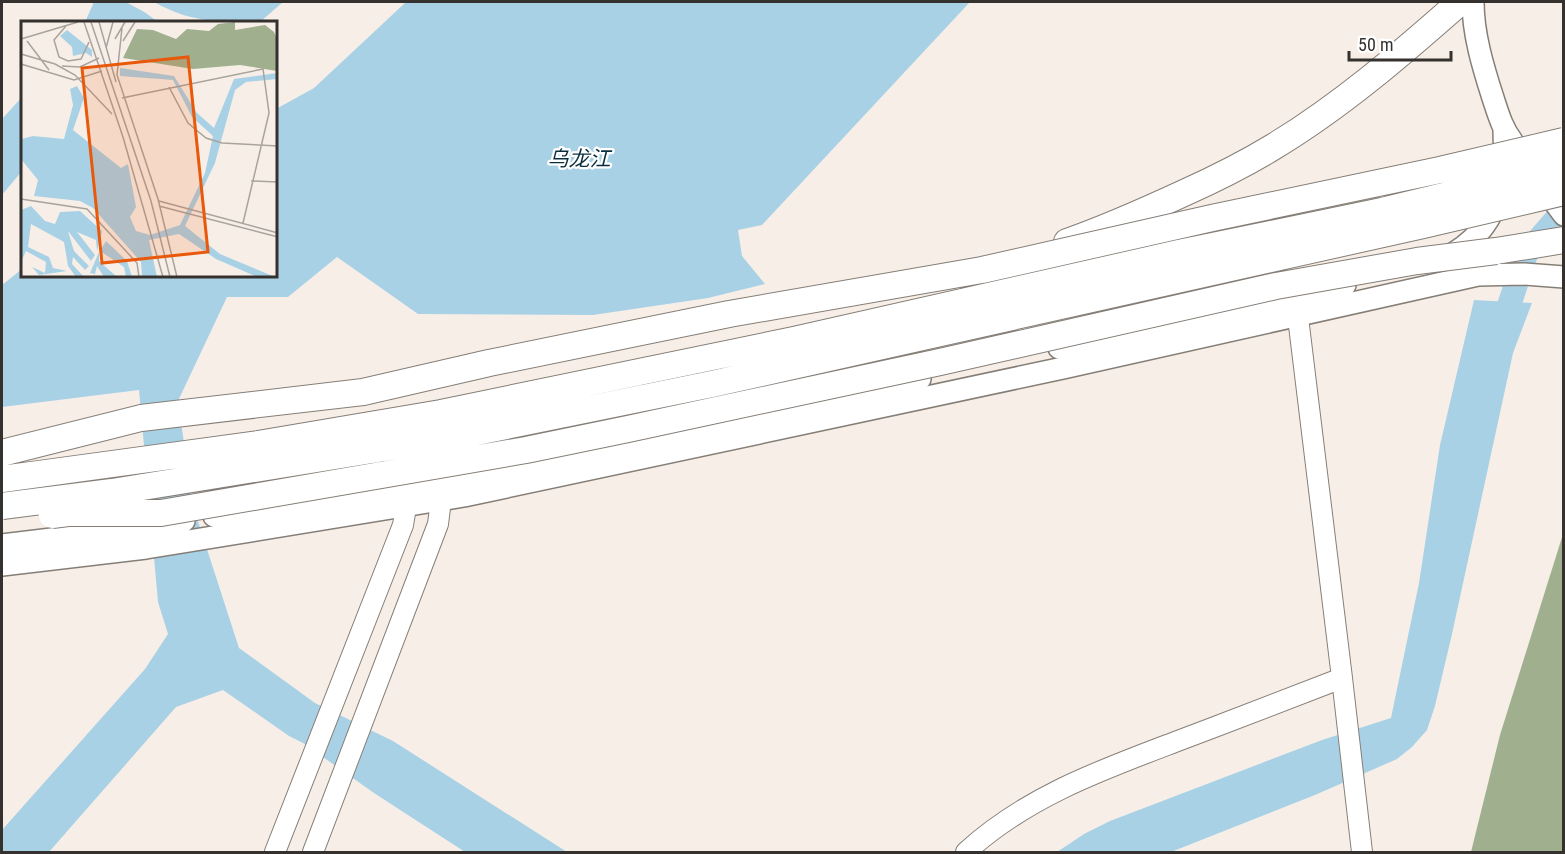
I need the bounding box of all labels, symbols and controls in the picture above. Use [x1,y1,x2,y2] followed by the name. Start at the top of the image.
[21,21,278,278] inset map
[1349,24,1451,62] scale bar
[1358,34,1393,55] text: 50 m
[548,147,612,171] water label: 乌龙江

